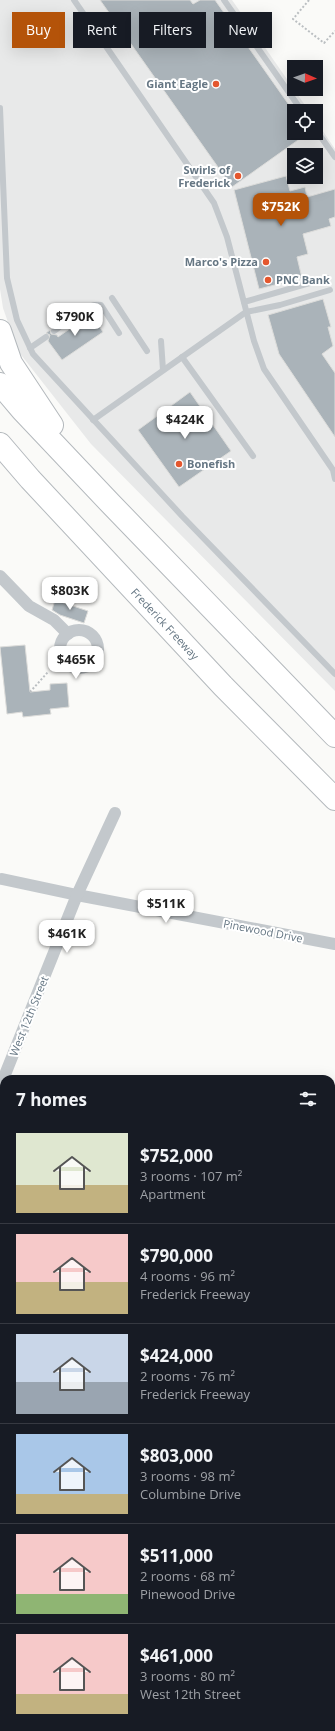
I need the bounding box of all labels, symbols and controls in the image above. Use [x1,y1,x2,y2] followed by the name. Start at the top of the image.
[12,12,65,48] chip: Buy
[73,12,131,48] chip: Rent
[139,12,206,48] chip: Filters
[214,12,272,48] chip: New
[287,60,323,96] north arrow
[287,60,323,184] map controls
[146,76,209,91] place label: Giant Eagle
[211,79,221,89] marker: Giant Eagle
[287,104,323,140] button: locate
[287,148,323,184] button: layers
[178,162,231,190] place label: Swirls of Frederick
[233,171,243,181] marker: Swirls of Frederick
[253,193,309,227] pin: $752K
[262,197,300,215] text: $752K
[185,254,258,269] place label: Marco's Pizza
[261,257,271,267] marker: Marco's Pizza
[276,272,330,287] place label: PNC Bank
[263,275,273,285] marker: PNC Bank
[47,303,103,337] pin: $790K
[56,307,94,325] text: $790K
[157,406,213,440] pin: $424K
[166,410,204,428] text: $424K
[187,456,235,471] place label: Bonefish
[174,459,184,469] marker: Bonefish
[42,577,98,611] pin: $803K
[51,581,89,599] text: $803K
[128,584,203,663] street label: Frederick Freeway
[48,646,104,680] pin: $465K
[57,650,95,668] text: $465K
[138,890,194,924] pin: $511K
[147,894,185,912] text: $511K
[222,915,304,946] street label: Pinewood Drive
[39,920,95,954] pin: $461K
[48,924,86,942] text: $461K
[6,973,51,1058] street label: West 12th Street
[16,1088,87,1111] text: 7 homes
[297,1088,319,1110] icon: filters
[140,1144,213,1167] text: $752,000
[48,1149,96,1197] icon: home
[140,1167,242,1185] text: 3 rooms · 107 m²
[140,1185,205,1203] text: Apartment
[140,1244,213,1267] text: $790,000
[48,1250,96,1298] icon: home
[140,1267,235,1285] text: 4 rooms · 96 m²
[140,1285,250,1303] text: Frederick Freeway
[140,1344,213,1367] text: $424,000
[48,1350,96,1398] icon: home
[140,1367,235,1385] text: 2 rooms · 76 m²
[140,1385,250,1403] text: Frederick Freeway
[140,1444,213,1467] text: $803,000
[48,1450,96,1498] icon: home
[140,1467,235,1485] text: 3 rooms · 98 m²
[140,1485,241,1503] text: Columbine Drive
[140,1544,213,1567] text: $511,000
[48,1550,96,1598] icon: home
[140,1567,235,1585] text: 2 rooms · 68 m²
[140,1585,235,1603] text: Pinewood Drive
[140,1644,213,1667] text: $461,000
[48,1650,96,1698] icon: home
[140,1667,235,1685] text: 3 rooms · 80 m²
[140,1685,241,1703] text: West 12th Street

